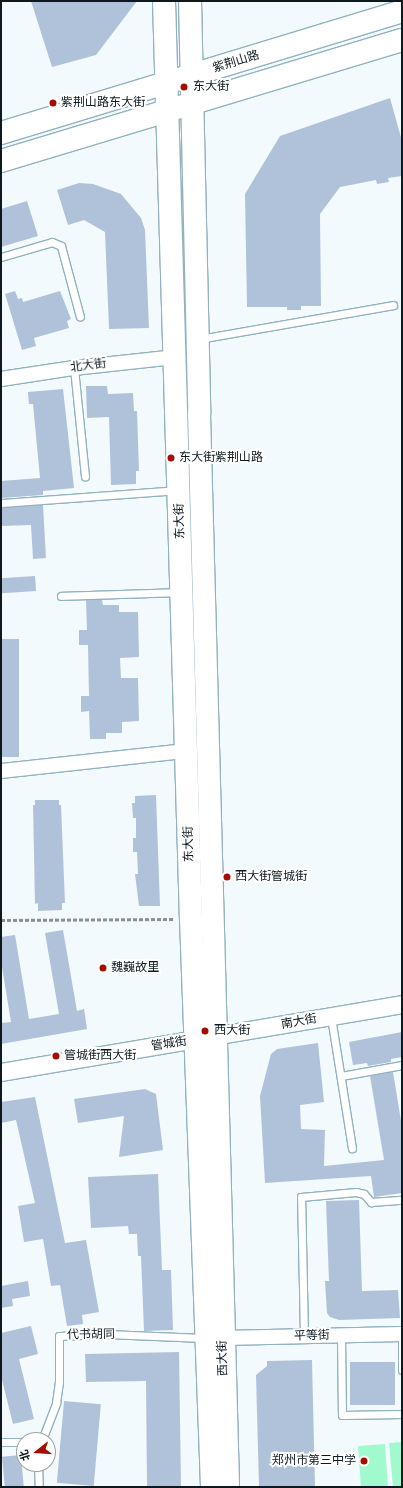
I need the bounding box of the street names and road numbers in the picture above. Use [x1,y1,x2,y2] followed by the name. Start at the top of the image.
[211,48,261,76] street label: 紫荆山路
[69,357,107,375] street label: 北大街
[172,503,188,539] street label: 东大街
[181,826,197,862] street label: 东大街
[280,1012,318,1032] street label: 南大街
[150,1034,188,1054] street label: 管城街
[67,1327,115,1343] street label: 代书胡同
[294,1328,330,1344] street label: 平等街
[215,1340,231,1376] street label: 西大街

